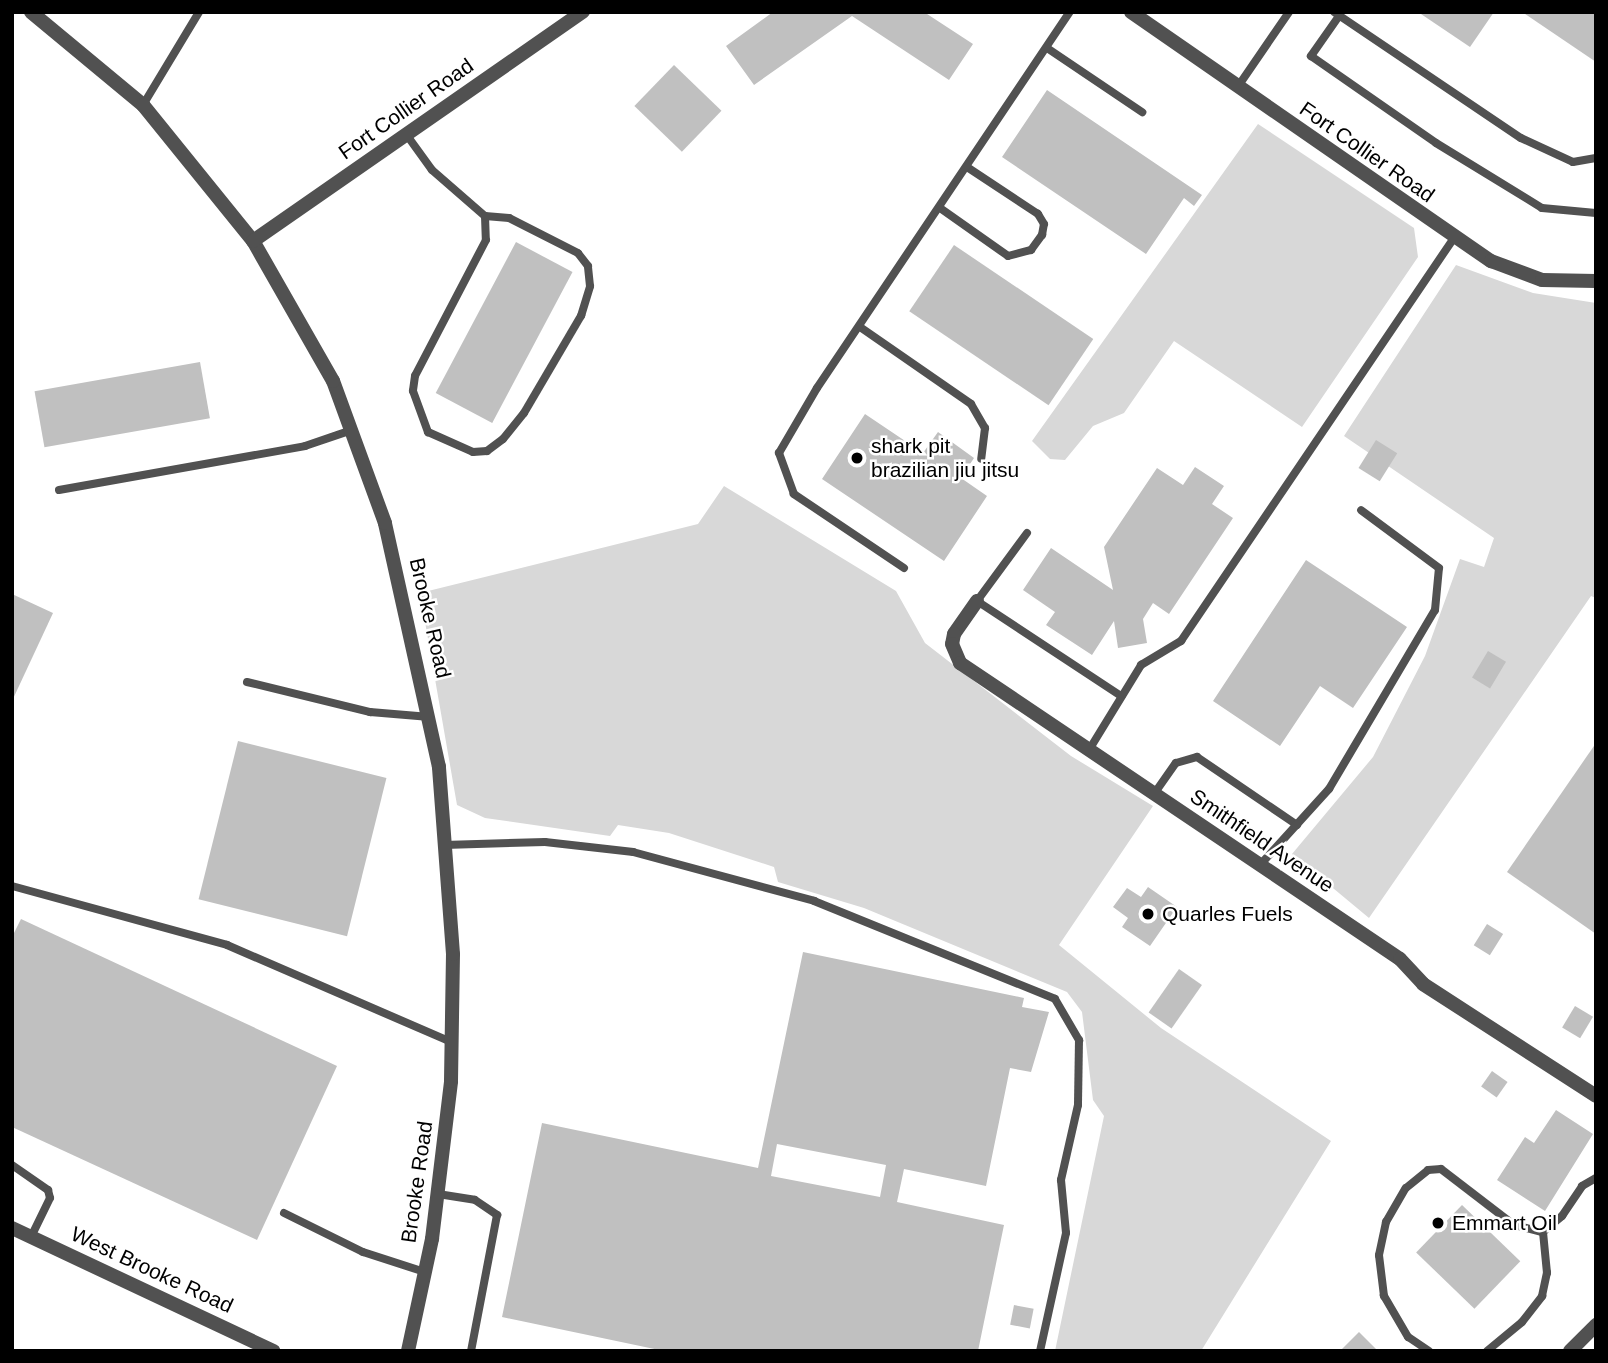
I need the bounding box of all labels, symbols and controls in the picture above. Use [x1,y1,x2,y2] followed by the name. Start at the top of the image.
[334,53,478,165] street label: Fort Collier Road
[1295,96,1439,208] street label: Fort Collier Road
[871,433,1019,483] place label: shark pit brazilian jiu jitsu
[849,450,865,466] marker: shark pit brazilian jiu jitsu
[404,555,456,681] street label: Brooke Road
[1185,783,1339,899] street label: Smithfield Avenue
[1162,901,1293,927] place label: Quarles Fuels
[1140,906,1156,922] marker: Quarles Fuels
[396,1120,438,1244] street label: Brooke Road
[1452,1210,1557,1236] place label: Emmart Oil
[1430,1215,1446,1231] marker: Emmart Oil
[67,1221,237,1319] street label: West Brooke Road

